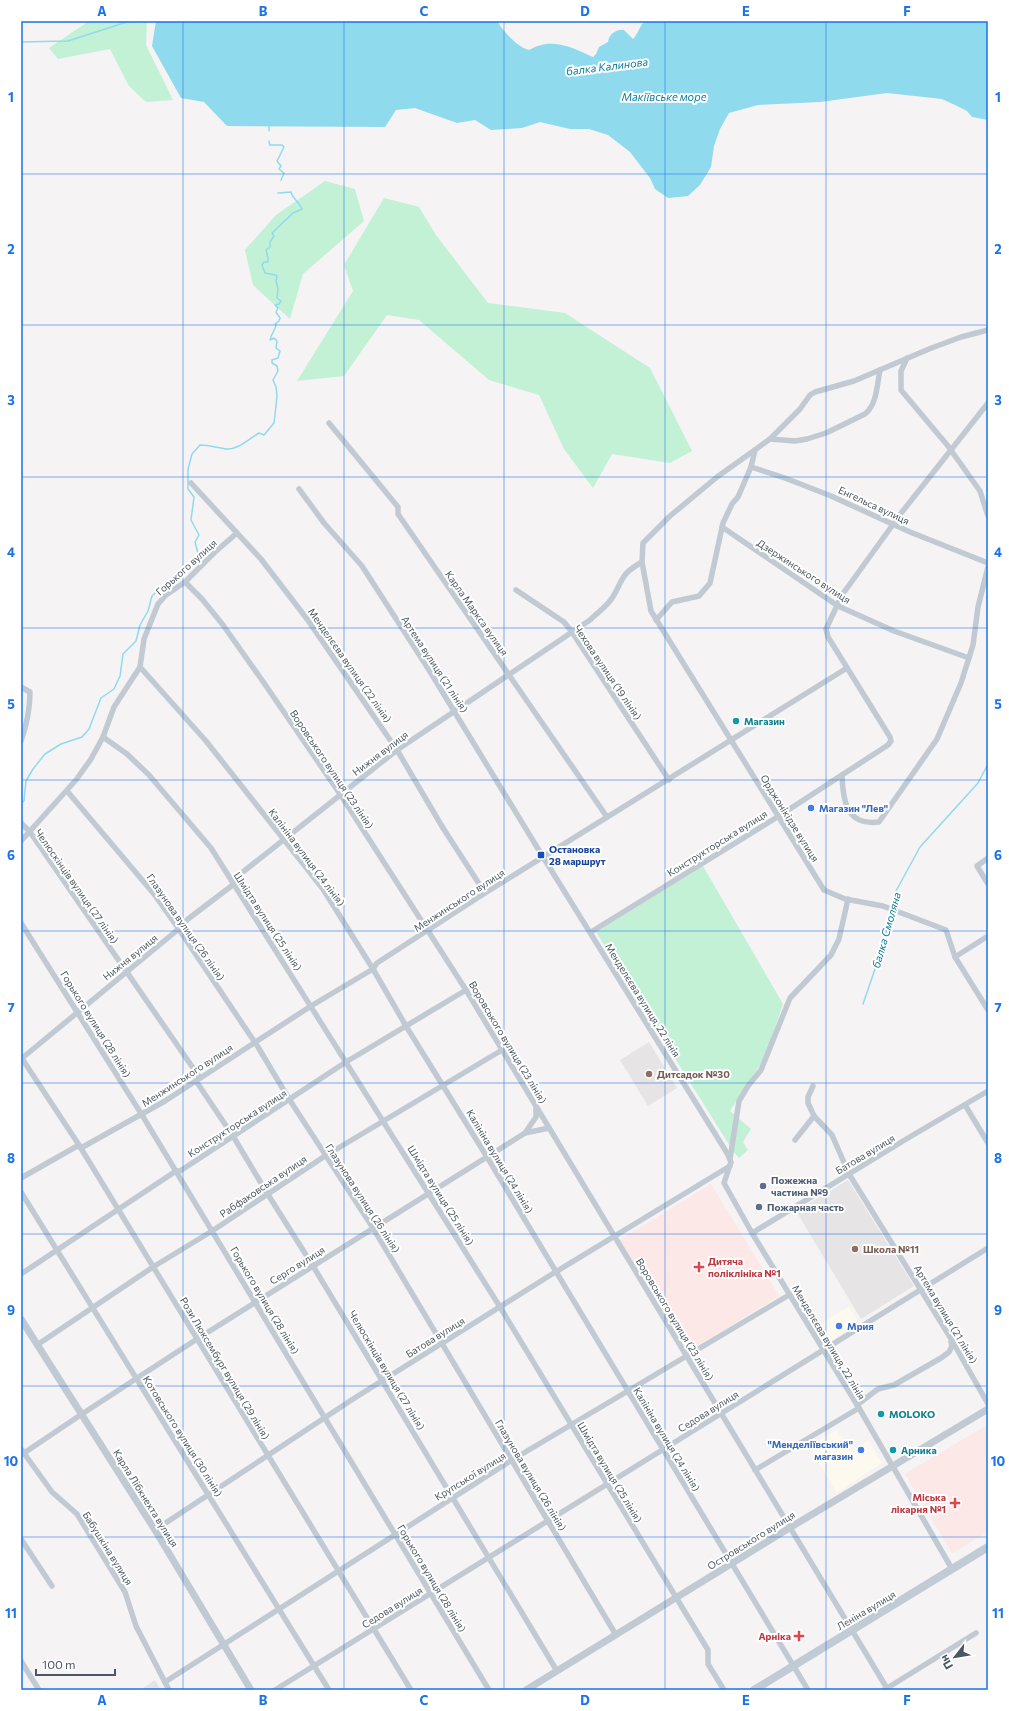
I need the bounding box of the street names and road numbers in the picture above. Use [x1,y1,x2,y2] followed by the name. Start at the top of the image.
[837,483,911,527] street label: Енгельса вулиця
[153,536,219,598] street label: Горького вулиця
[755,536,853,606] street label: Дзержинського вулиця
[443,568,511,658] street label: Карла Маркса вулиця
[306,605,394,725] street label: Менделєєва вулиця (22 лiнiя)
[399,613,471,715] street label: Артема вулиця (21 лiнiя)
[572,622,644,722] street label: Чехова вулиця (19 лiнiя)
[288,707,376,831] street label: Воровського вулиця (23 лiнiя)
[350,728,410,778] street label: Нижня вулиця
[758,772,822,864] street label: Орджонікідзе вулиця
[266,806,348,908] street label: Калініна вулиця (24 лiнiя)
[665,807,769,879] street label: Конструкторська вулиця
[33,826,121,946] street label: Челюскінців вулиця (27 лiнiя)
[411,866,507,934] street label: Менжинського вулиця
[232,869,304,973] street label: Шмідта вулиця (25 лiнiя)
[145,871,228,983] street label: Глазунова вулиця (26 лiнiя)
[100,931,160,983] street label: Нижня вулиця
[603,941,683,1059] street label: Менделєєва вулиця, 22 лінія
[58,969,134,1079] street label: Горького вулиця (28 лiнiя)
[467,979,549,1105] street label: Воровського вулиця (23 лiнiя)
[139,1041,235,1109] street label: Менжинського вулиця
[185,1086,289,1160] street label: Конструкторська вулиця
[464,1107,536,1215] street label: Калініна вулиця (24 лiнiя)
[833,1132,897,1176] street label: Батова вулиця
[323,1141,403,1255] street label: Глазунова вулиця (26 лiнiя)
[405,1143,477,1247] street label: Шмідта вулиця (25 лiнiя)
[217,1152,309,1220] street label: Рабфаковська вулиця
[267,1243,327,1287] street label: Серго вулиця
[228,1244,302,1356] street label: Горького вулиця (28 лiнiя)
[634,1256,716,1382] street label: Воровського вулиця (23 лiнiя)
[912,1263,980,1366] street label: Артема вулиця (21 лiнiя)
[790,1282,868,1402] street label: Менделєєва вулиця, 22 лінія
[178,1295,272,1441] street label: Рози Люксембург вулиця (29 лiнiя)
[347,1308,428,1432] street label: Челюскінців вулиця (27 лiнiя)
[403,1314,467,1360] street label: Батова вулиця
[141,1374,225,1499] street label: Котовського вулиця (30 лiнiя)
[631,1385,703,1493] street label: Калініна вулиця (24 лiнiя)
[676,1388,740,1434] street label: Седова вулиця
[493,1417,569,1533] street label: Глазунова вулиця (26 лiнiя)
[575,1420,645,1525] street label: Шмідта вулиця (25 лiнiя)
[111,1447,181,1549] street label: Карла Лібкнехта вулиця
[432,1449,508,1503] street label: Крупської вулиця
[705,1508,797,1572] street label: Островського вулиця
[81,1509,135,1587] street label: Бабушкіна вулиця
[395,1522,469,1634] street label: Горького вулиця (28 лiнiя)
[360,1584,424,1630] street label: Седова вулиця
[834,1588,898,1632] street label: Леніна вулиця

